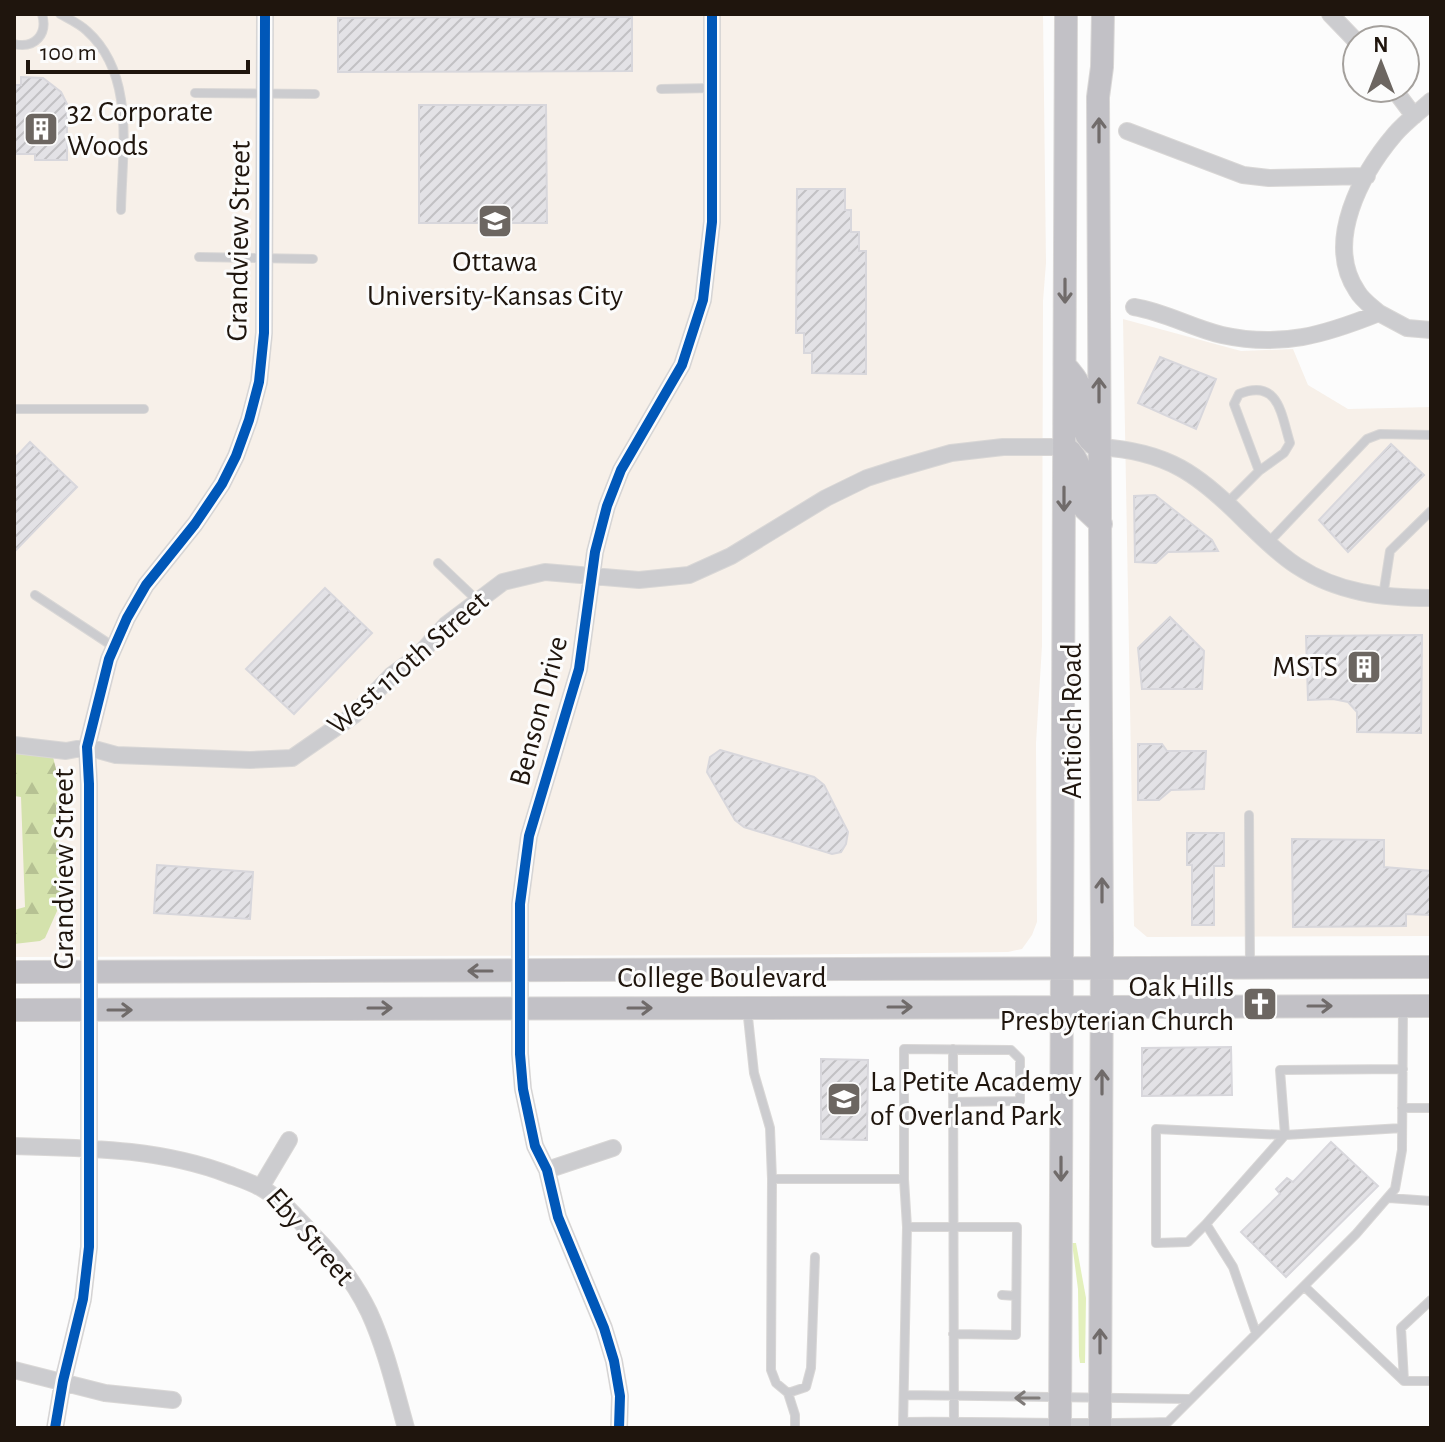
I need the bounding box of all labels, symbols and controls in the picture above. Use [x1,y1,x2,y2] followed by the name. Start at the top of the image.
[28,24,248,74] scale bar
[1341,24,1421,104] north arrow
[1373,34,1389,56] text: N
[40,41,97,65] text: 100 m
[67,97,213,161] place label: 32 Corporate Woods
[22,110,60,148] building icon: 32 Corporate Woods
[1091,117,1107,144] one-way arrow
[222,140,256,342] street label: Grandview Street
[476,202,514,240] school or university icon: Ottawa University-Kansas City
[367,247,623,311] place label: Ottawa University-Kansas City
[1057,277,1073,304] one-way arrow
[1091,377,1107,404] one-way arrow
[1057,485,1072,512] one-way arrow
[322,585,494,741] street label: West 110th Street
[505,633,573,789] street label: Benson Drive
[1057,643,1087,799] street label: Antioch Road
[1345,648,1383,686] building icon: MSTS
[1272,652,1338,682] place label: MSTS
[49,768,79,969] street label: Grandview Street
[1094,877,1110,904] one-way arrow
[467,963,494,979] one-way arrow
[617,963,827,993] street label: College Boulevard
[999,972,1234,1036] place label: Oak Hills Presbyterian Church
[1241,985,1279,1023] church icon: Oak Hills Presbyterian Church
[1306,998,1333,1014] one-way arrow
[886,999,913,1015] one-way arrow
[626,1000,653,1016] one-way arrow
[366,1001,393,1016] one-way arrow
[106,1002,133,1018] one-way arrow
[870,1067,1082,1131] place label: La Petite Academy of Overland Park
[1094,1069,1110,1096] one-way arrow
[825,1080,863,1118] school or university icon: La Petite Academy of Overland Park
[1053,1155,1069,1182] one-way arrow
[260,1183,360,1292] street label: Eby Street
[1092,1328,1108,1355] one-way arrow
[1014,1390,1041,1405] one-way arrow

